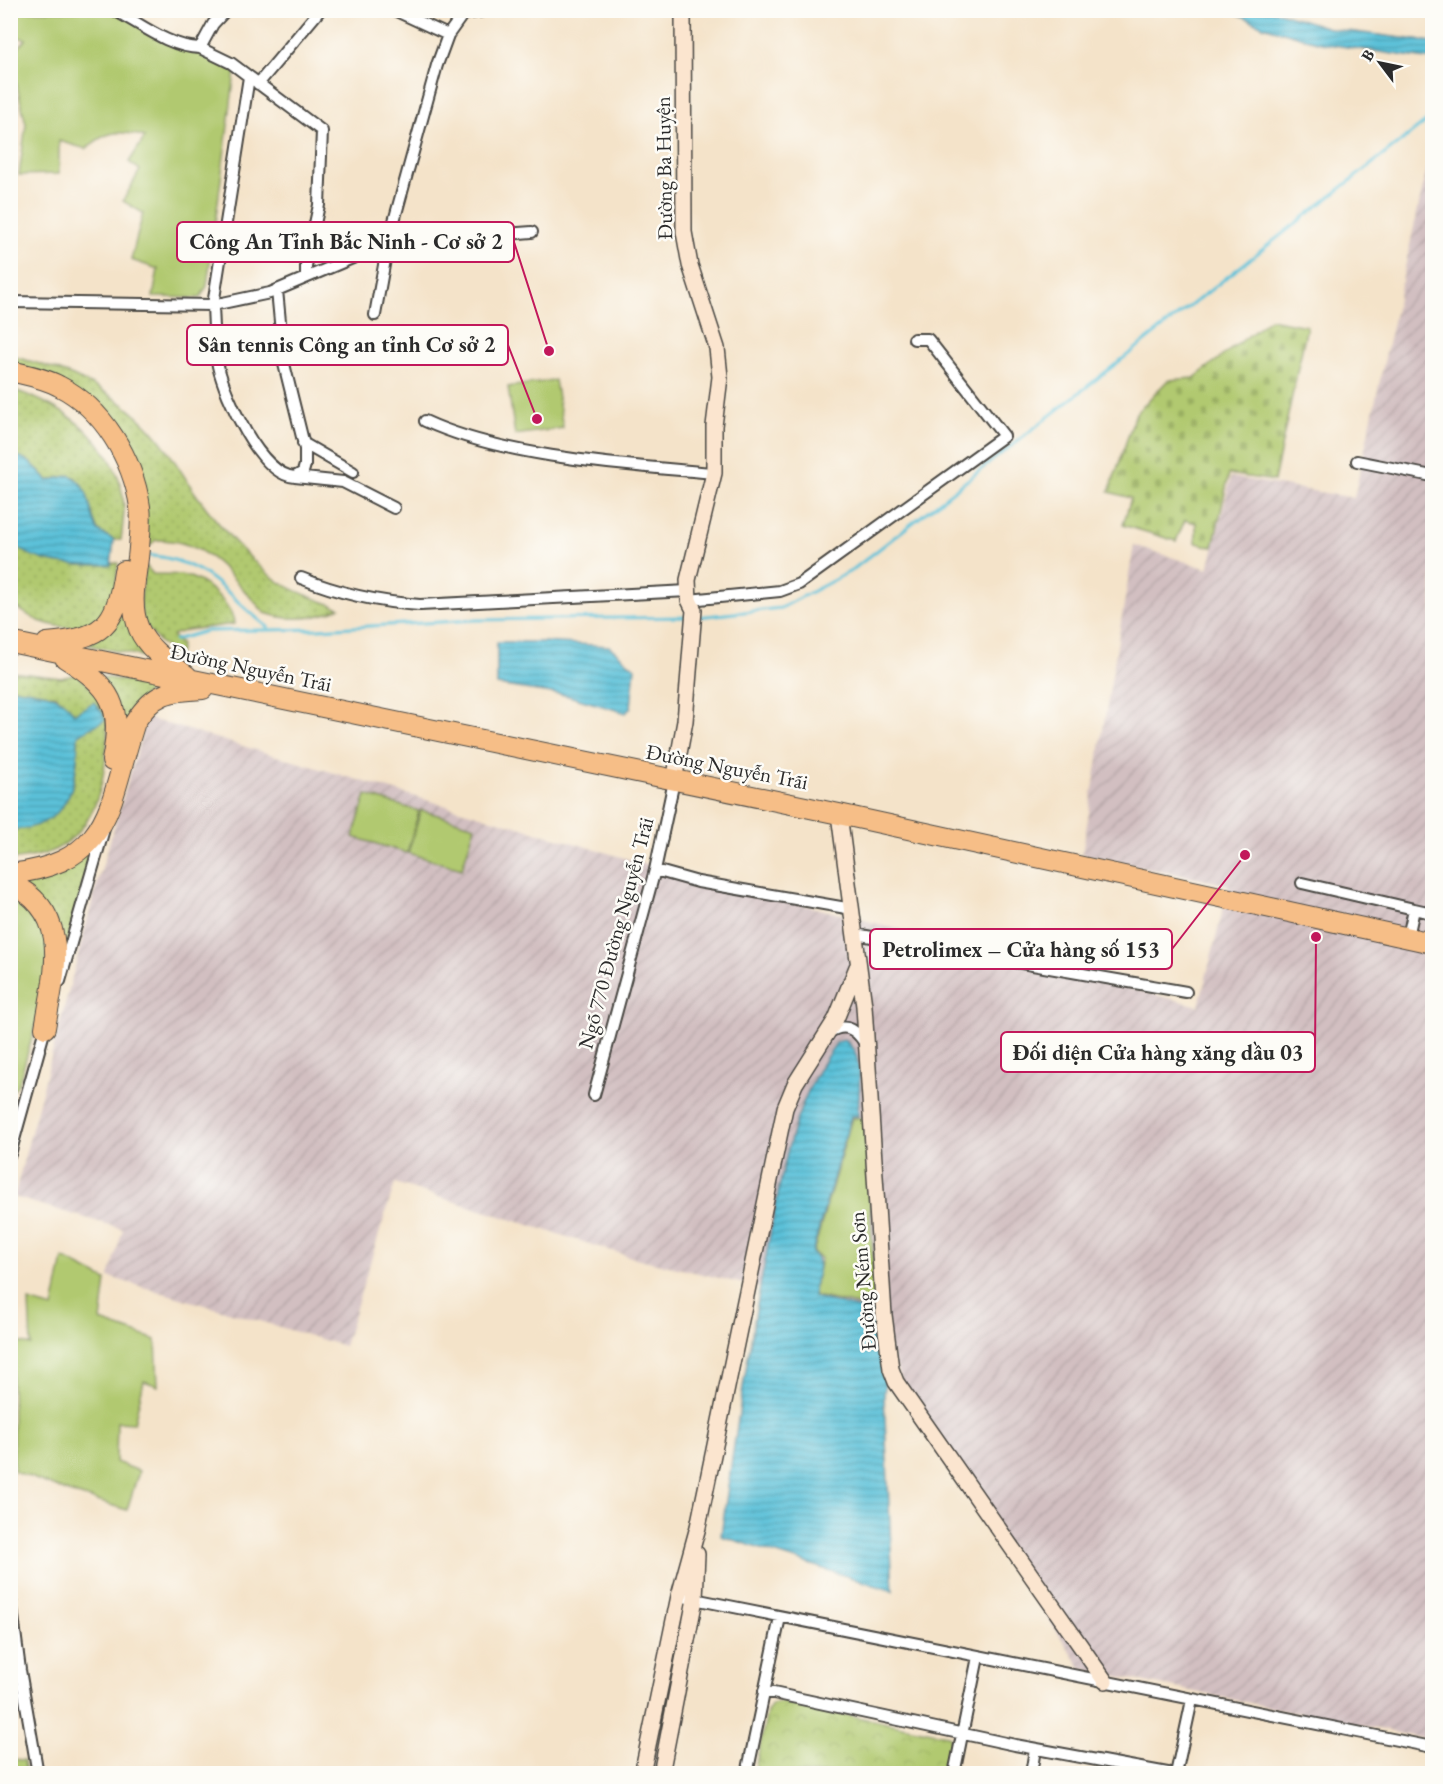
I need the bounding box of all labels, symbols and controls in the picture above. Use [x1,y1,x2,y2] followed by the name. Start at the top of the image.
[1350,33,1410,93] north arrow
[1356,45,1379,65] text: B
[649,96,678,240] street label: Đường Ba Huyện
[177,222,514,262] callout: Công An Tỉnh Bắc Ninh - Cơ sở 2
[189,227,503,256] text: Công An Tỉnh Bắc Ninh - Cơ sở 2
[187,325,508,365] callout: Sân tennis Công an tỉnh Cơ sở 2
[199,330,496,359] text: Sân tennis Công an tỉnh Cơ sở 2
[168,637,334,698] street label: Đường Nguyễn Trãi
[644,738,810,795] street label: Đường Nguyễn Trãi
[572,814,659,1052] street label: Ngõ 770 Đường Nguyễn Trãi
[870,929,1172,969] callout: Petrolimex – Cửa hàng số 153
[882,935,1160,964] text: Petrolimex – Cửa hàng số 153
[1001,1032,1315,1072] callout: Đối diện Cửa hàng xăng dầu 03
[1013,1038,1303,1067] text: Đối diện Cửa hàng xăng dầu 03
[843,1210,882,1352] street label: Đường Ném Sơn

